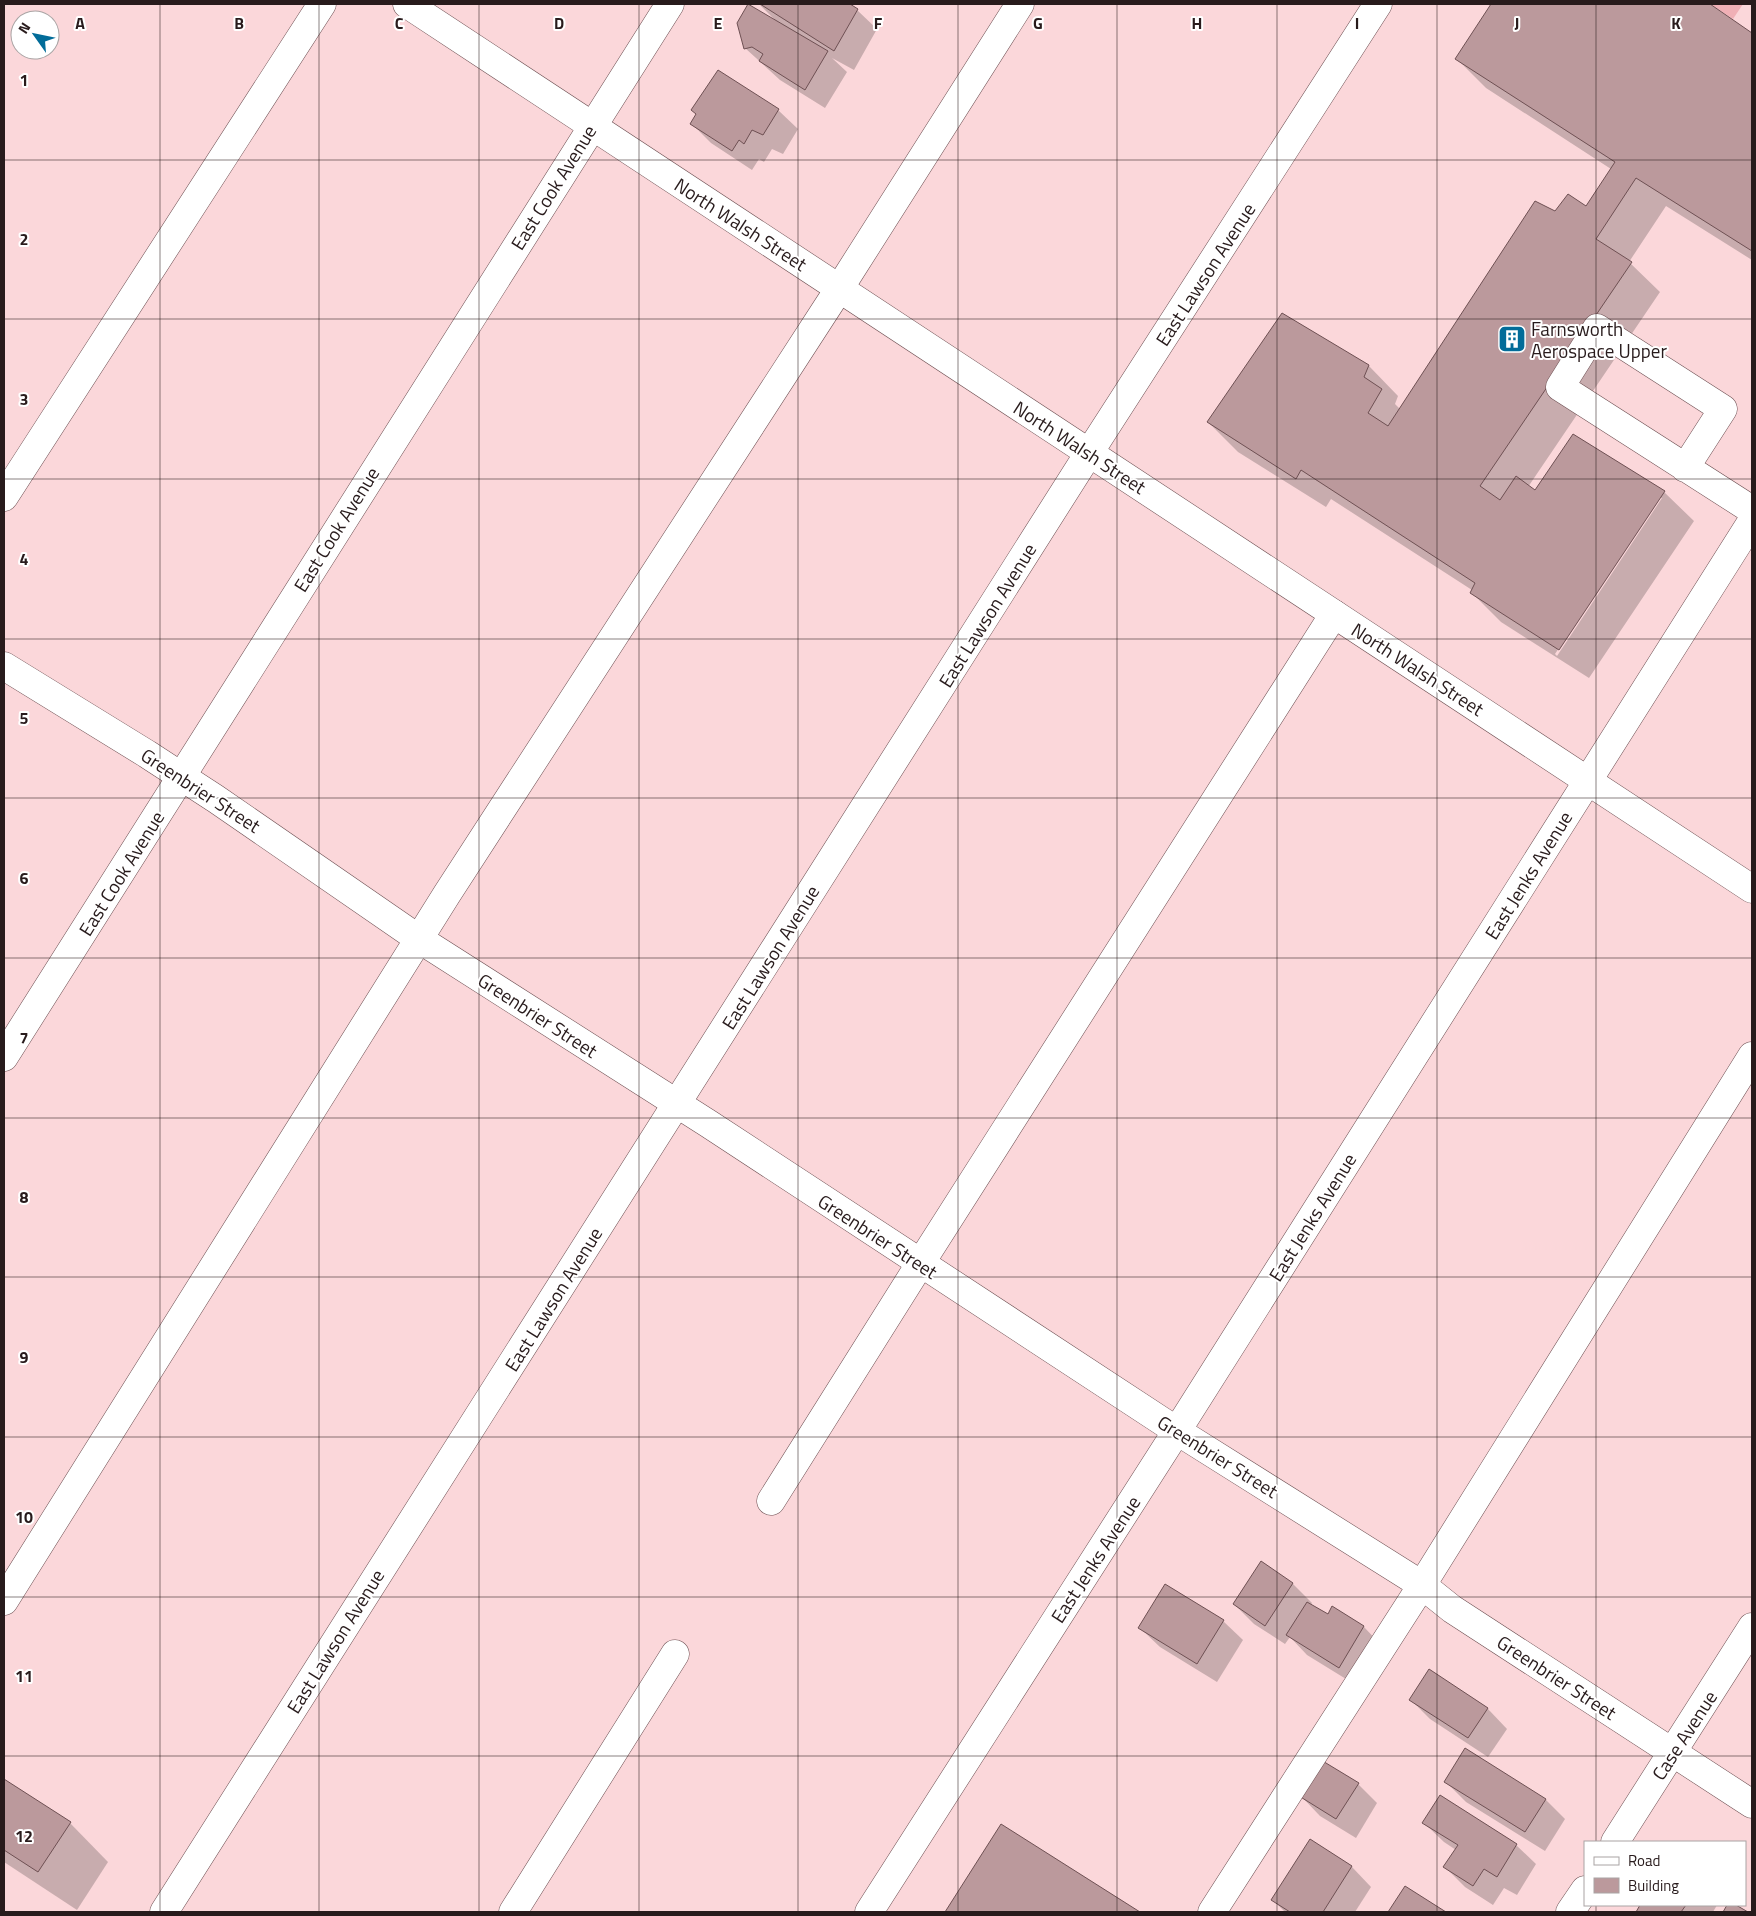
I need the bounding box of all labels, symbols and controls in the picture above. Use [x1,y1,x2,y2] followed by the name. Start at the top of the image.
[10,10,60,60] north arrow
[75,11,85,35] text: A
[234,11,244,35] text: B
[395,11,404,35] text: C
[554,11,564,35] text: D
[714,11,723,35] text: E
[874,11,883,35] text: F
[1033,11,1043,35] text: G
[1192,11,1202,35] text: H
[1355,11,1359,35] text: I
[1515,11,1519,35] text: J
[1671,11,1681,35] text: K
[12,18,35,37] text: N
[20,68,28,92] text: 1
[503,119,603,255] street label: East Cook Avenue
[669,170,813,278] street label: North Walsh Street
[1148,197,1262,351] street label: East Lawson Avenue
[20,227,28,251] text: 2
[1531,314,1667,365] place label: Farnsworth Aerospace Upper
[1497,324,1527,354] building icon: Farnsworth Aerospace Upper
[20,387,28,411] text: 3
[1008,393,1152,501] street label: North Walsh Street
[286,461,386,597] street label: East Cook Avenue
[931,537,1043,693] street label: East Lawson Avenue
[20,547,29,571] text: 4
[1346,615,1490,723] street label: North Walsh Street
[20,706,29,730] text: 5
[135,740,267,840] street label: Greenbrier Street
[71,805,171,941] street label: East Cook Avenue
[1477,805,1579,945] street label: East Jenks Avenue
[20,866,29,890] text: 6
[714,879,826,1035] street label: East Lawson Avenue
[472,965,604,1065] street label: Greenbrier Street
[20,1026,28,1050] text: 7
[1261,1147,1363,1287] street label: East Jenks Avenue
[20,1185,29,1209] text: 8
[812,1186,944,1286] street label: Greenbrier Street
[497,1221,609,1377] street label: East Lawson Avenue
[20,1345,29,1369] text: 9
[1152,1407,1284,1505] street label: Greenbrier Street
[1043,1490,1147,1628] street label: East Jenks Avenue
[15,1505,33,1529] text: 10
[279,1563,391,1719] street label: East Lawson Avenue
[1491,1627,1623,1727] street label: Greenbrier Street
[15,1664,33,1688] text: 11
[1644,1684,1724,1786] street label: Case Avenue
[15,1824,33,1848] text: 12
[1584,1841,1746,1906] legend
[1628,1849,1660,1872] text: Road
[1628,1874,1679,1897] text: Building

